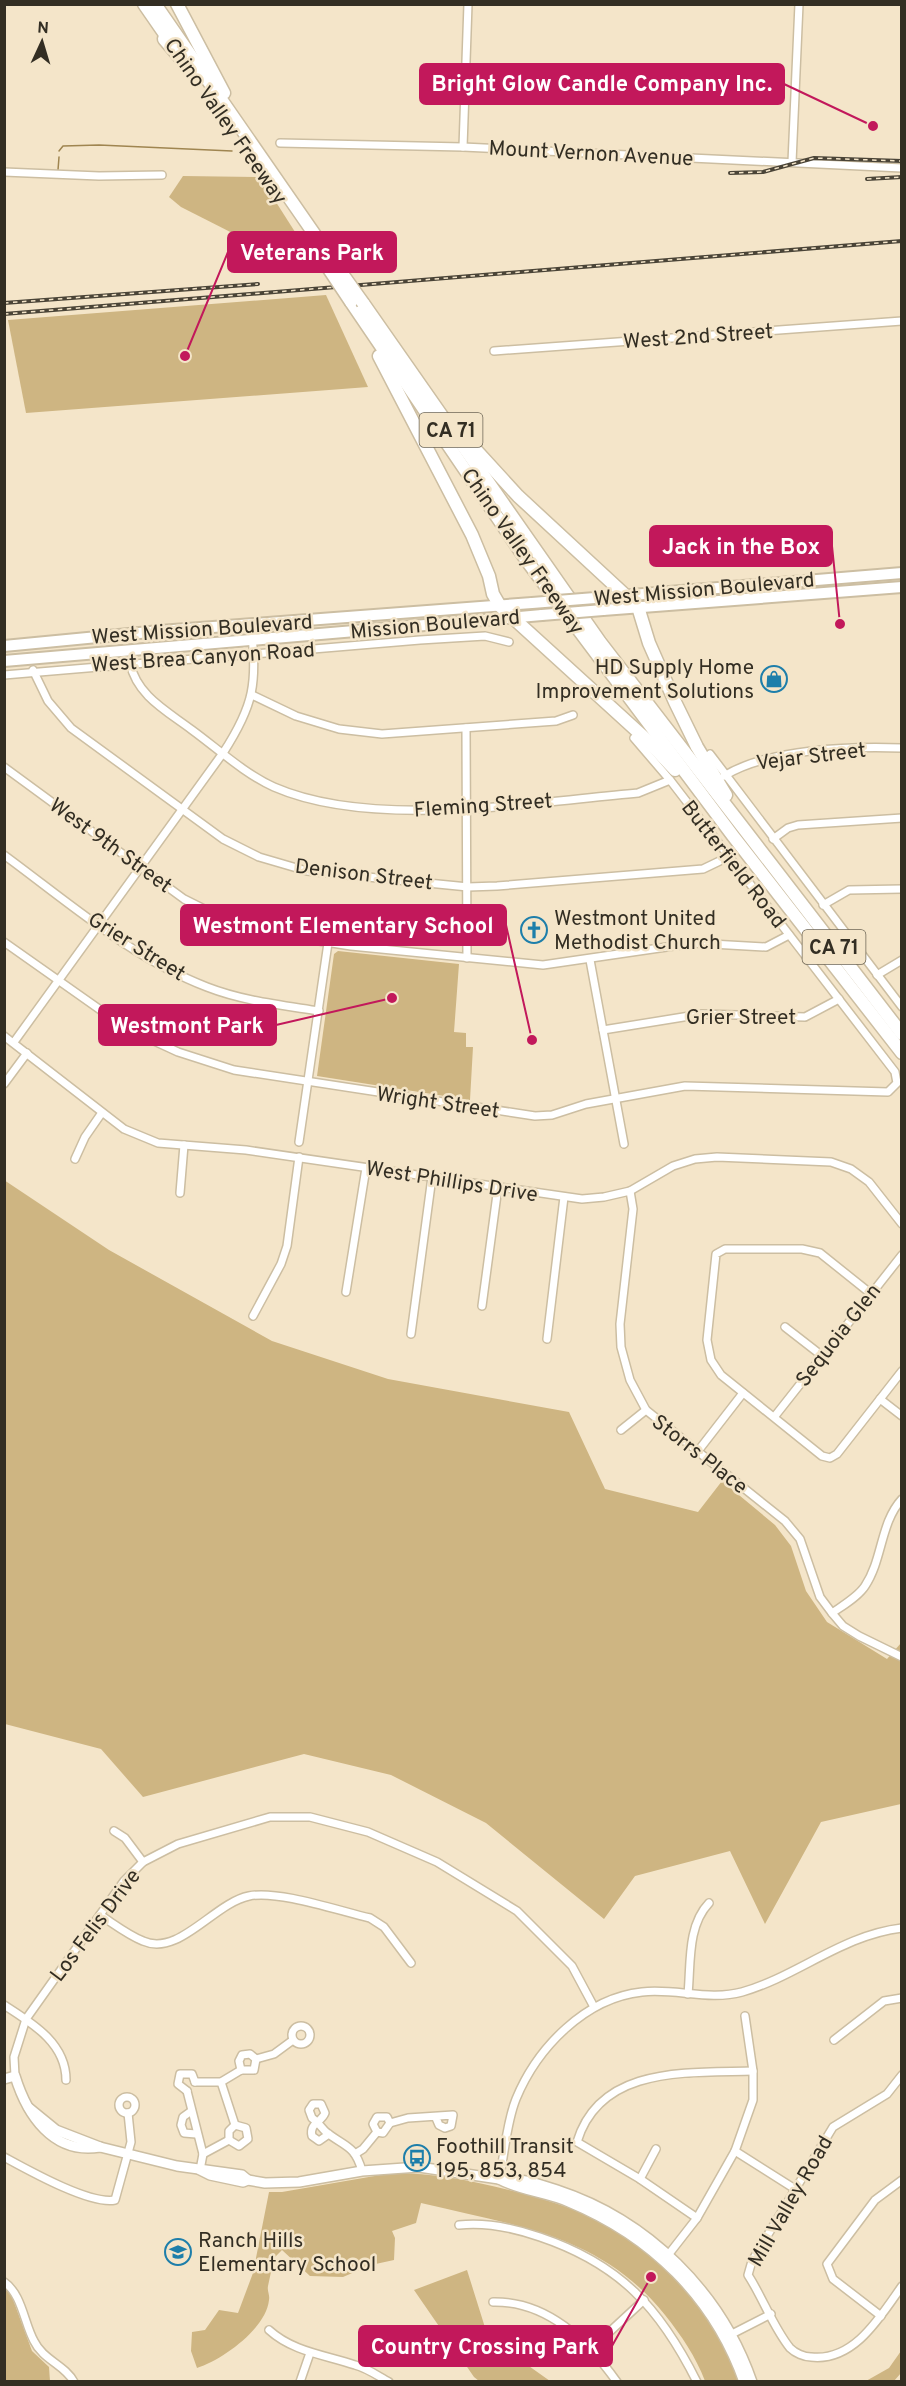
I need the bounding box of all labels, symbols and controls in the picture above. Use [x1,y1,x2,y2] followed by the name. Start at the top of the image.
[12,12,72,72] north arrow
[36,19,49,39] text: N
[157,33,292,210] street label: Chino Valley Freeway
[420,64,784,104] callout: Bright Glow Candle Company Inc.
[432,72,772,99] text: Bright Glow Candle Company Inc.
[488,136,694,173] street label: Mount Vernon Avenue
[228,232,396,272] callout: Veterans Park
[240,241,384,268] text: Veterans Park
[622,319,774,356] street label: West 2nd Street
[420,413,482,447] road number: CA 71
[454,463,589,640] street label: Chino Valley Freeway
[650,526,832,566] callout: Jack in the Box
[662,535,820,562] text: Jack in the Box
[593,567,816,614] street label: West Mission Boulevard
[349,605,521,646] street label: Mission Boulevard
[91,609,313,652] street label: West Mission Boulevard
[90,637,316,680] street label: West Brea Canyon Road
[535,655,754,706] place label: HD Supply Home Improvement Solutions
[759,664,789,694] shop icon: HD Supply Home Improvement Solutions
[755,737,868,778] street label: Vejar Street
[413,788,553,825] street label: Fleming Street
[43,793,177,900] street label: West 9th Street
[674,795,791,934] street label: Butterfield Road
[293,854,434,897] street label: Denison Street
[181,905,506,945] callout: Westmont Elementary School
[554,906,721,957] place label: Westmont United Methodist Church
[82,907,190,988] street label: Grier Street
[192,914,494,941] text: Westmont Elementary School
[519,915,549,945] church icon: Westmont United Methodist Church
[802,930,866,964] road number: CA 71
[99,1005,276,1045] callout: Westmont Park
[686,1005,796,1032] street label: Grier Street
[110,1014,264,1041] text: Westmont Park
[375,1081,501,1125] street label: Wright Street
[364,1156,540,1209] street label: West Phillips Drive
[790,1279,888,1393] street label: Sequoia Glen
[646,1409,753,1501] street label: Storrs Place
[45,1864,148,1988] street label: Los Felis Drive
[743,2131,840,2272] street label: Mill Valley Road
[436,2134,574,2185] place label: Foothill Transit 195, 853, 854
[402,2143,432,2173] bus stop icon: Foothill Transit 195, 853, 854
[198,2228,376,2279] place label: Ranch Hills Elementary School
[163,2237,193,2267] school or university icon: Ranch Hills Elementary School
[359,2326,612,2366] callout: Country Crossing Park
[371,2335,599,2362] text: Country Crossing Park

